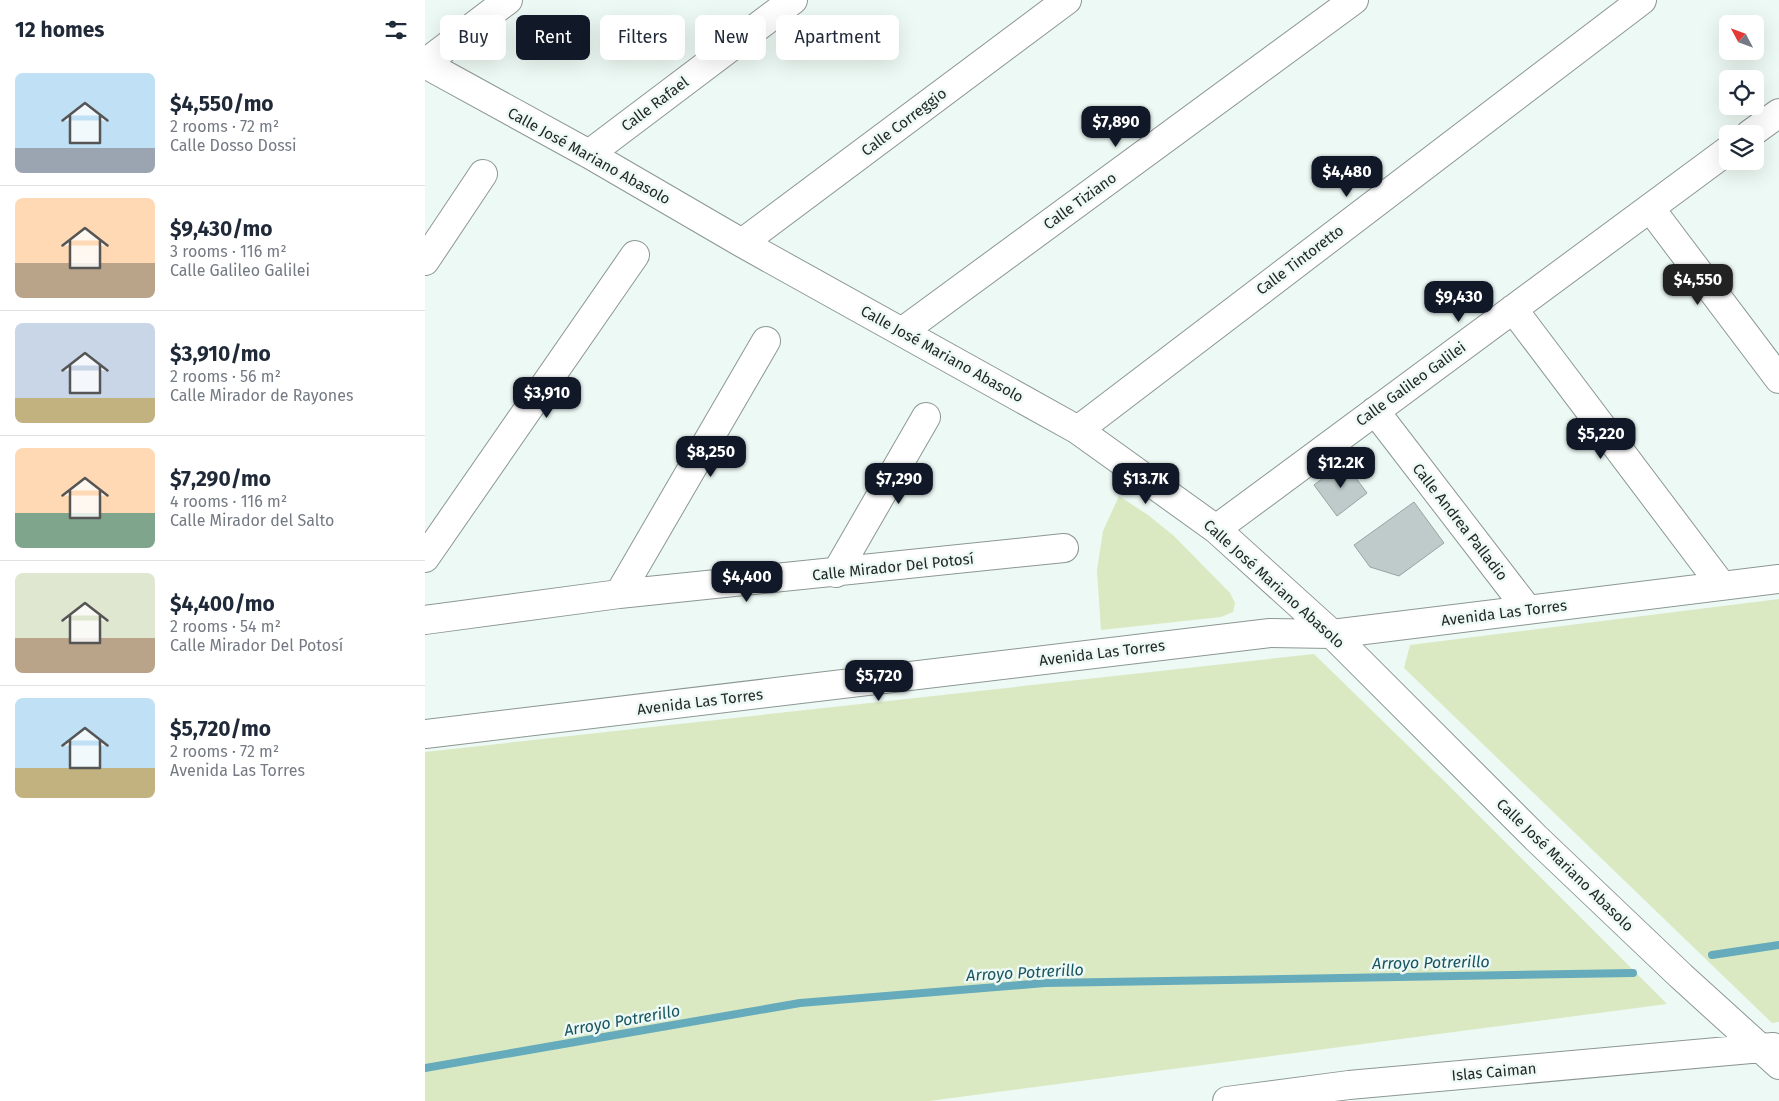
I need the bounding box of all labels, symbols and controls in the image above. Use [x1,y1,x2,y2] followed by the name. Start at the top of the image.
[440,15,506,60] chip: Buy
[516,15,590,60] chip: Rent
[600,15,685,60] chip: Filters
[695,15,766,60] chip: New
[776,15,899,60] chip: Apartment
[1719,15,1764,60] north arrow
[1719,15,1764,170] map controls
[382,16,410,44] icon: filters
[15,17,104,43] text: 12 homes
[1719,70,1764,115] button: locate
[618,72,693,135] street label: Calle Rafael
[858,84,950,160] street label: Calle Correggio
[170,91,274,117] text: $4,550/mo
[55,93,115,153] icon: home
[504,104,674,208] street label: Calle José Mariano Abasolo
[1075,106,1157,148] pin: $7,890
[1092,112,1140,131] text: $7,890
[170,117,279,136] text: 2 rooms · 72 m²
[1719,125,1764,170] button: layers
[170,136,297,155] text: Calle Dosso Dossi
[1306,156,1388,198] pin: $4,480
[1322,162,1372,181] text: $4,480
[1040,169,1120,233] street label: Calle Tiziano
[170,216,273,242] text: $9,430/mo
[55,218,115,278] icon: home
[1253,221,1347,299] street label: Calle Tintoretto
[170,242,287,261] text: 3 rooms · 116 m²
[170,261,310,280] text: Calle Galileo Galilei
[1657,264,1739,306] pin: $4,550
[1674,270,1722,289] text: $4,550
[1418,280,1500,323] pin: $9,430
[1435,287,1483,306] text: $9,430
[857,302,1027,406] street label: Calle José Mariano Abasolo
[1353,338,1469,430] street label: Calle Galileo Galilei
[170,341,271,367] text: $3,910/mo
[55,343,115,403] icon: home
[170,367,281,386] text: 2 rooms · 56 m²
[506,376,588,419] pin: $3,910
[524,383,570,402] text: $3,910
[170,386,353,405] text: Calle Mirador de Rayones
[1560,418,1642,460] pin: $5,220
[1577,424,1625,443] text: $5,220
[670,436,752,478] pin: $8,250
[687,442,735,461] text: $8,250
[1300,446,1382,489] pin: $12.2K
[1318,453,1364,472] text: $12.2K
[1409,460,1511,584] street label: Calle Andrea Palladio
[858,462,940,505] pin: $7,290
[1105,462,1187,505] pin: $13.7K
[170,466,271,492] text: $7,290/mo
[55,468,115,528] icon: home
[876,469,922,488] text: $7,290
[1123,469,1169,488] text: $13.7K
[170,492,287,511] text: 4 rooms · 116 m²
[170,511,334,530] text: Calle Mirador del Salto
[1200,516,1348,652] street label: Calle José Mariano Abasolo
[811,550,975,584] street label: Calle Mirador Del Potosí
[706,560,788,603] pin: $4,400
[722,567,772,586] text: $4,400
[170,591,275,617] text: $4,400/mo
[55,593,115,653] icon: home
[1440,596,1568,630] street label: Avenida Las Torres
[170,617,281,636] text: 2 rooms · 54 m²
[170,636,343,655] text: Calle Mirador Del Potosí
[1038,636,1166,670] street label: Avenida Las Torres
[838,660,920,702] pin: $5,720
[856,666,902,685] text: $5,720
[636,685,764,719] street label: Avenida Las Torres
[170,716,271,742] text: $5,720/mo
[55,718,115,778] icon: home
[170,742,279,761] text: 2 rooms · 72 m²
[170,761,305,780] text: Avenida Las Torres
[1493,795,1637,935] street label: Calle José Mariano Abasolo
[1371,952,1490,973] water label: Arroyo Potrerillo
[965,960,1084,985] water label: Arroyo Potrerillo
[562,1001,682,1040] water label: Arroyo Potrerillo
[1451,1059,1537,1085] street label: Islas Caiman

